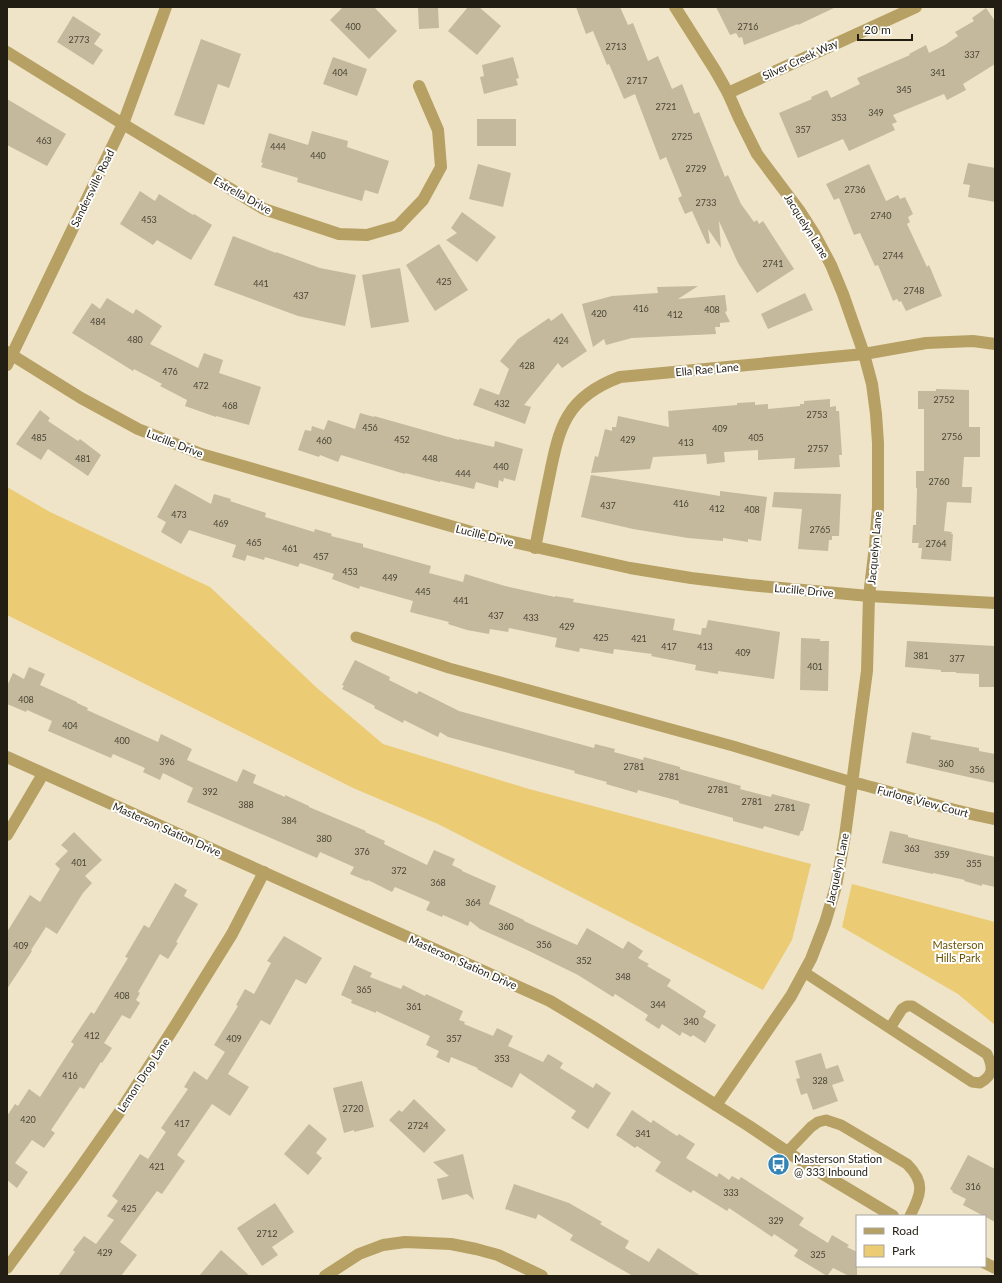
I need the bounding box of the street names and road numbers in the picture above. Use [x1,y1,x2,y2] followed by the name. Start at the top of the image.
[760,36,840,82] street label: Silver Creek Way
[68,147,116,229] street label: Sandersville Road
[212,174,274,216] street label: Estrella Drive
[782,191,832,261] street label: Jacquelyn Lane
[675,360,740,378] street label: Ella Rae Lane
[145,426,205,460] street label: Lucille Drive
[864,511,884,585] street label: Jacquelyn Lane
[455,522,516,549] street label: Lucille Drive
[774,581,834,599] street label: Lucille Drive
[876,783,970,819] street label: Furlong View Court
[111,799,223,859] street label: Masterson Station Drive
[823,832,851,906] street label: Jacquelyn Lane
[407,932,519,992] street label: Masterson Station Drive
[114,1035,172,1114] street label: Lemon Drop Lane

